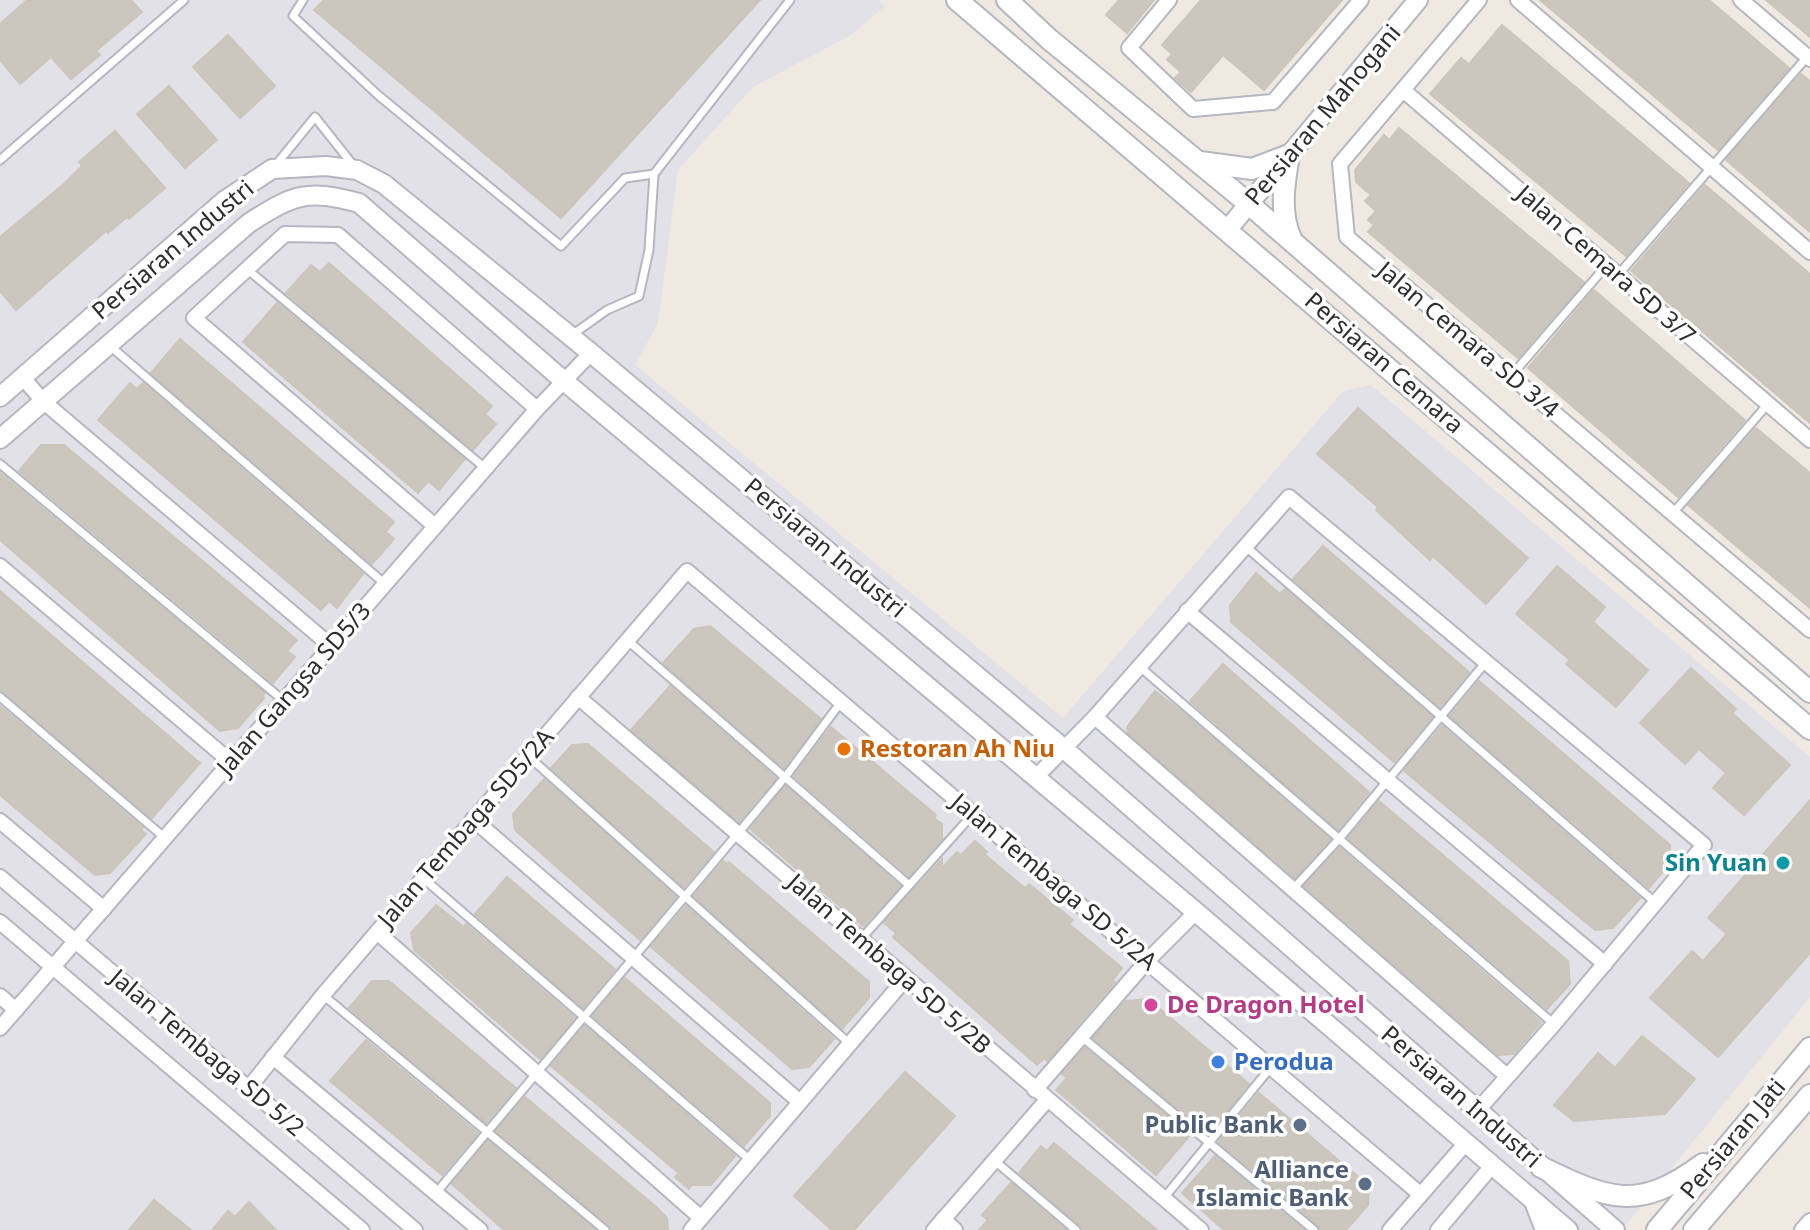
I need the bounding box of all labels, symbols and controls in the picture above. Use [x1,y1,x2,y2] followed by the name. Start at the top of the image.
[1236,17,1407,212] street label: Persiaran Mahogani
[84,171,260,326] street label: Persiaran Industri
[1509,175,1704,351] street label: Jalan Cemara SD 3/7
[1370,252,1567,425] street label: Jalan Cemara SD 3/4
[1298,284,1472,440] street label: Persiaran Cemara
[738,469,914,624] street label: Persiaran Industri
[207,594,377,783] street label: Jalan Gangsa SD5/3
[368,720,561,935] street label: Jalan Tembaga SD5/2A
[860,731,1055,764] place label: Restoran Ah Niu
[835,740,853,758] marker: Restoran Ah Niu
[943,783,1166,977] street label: Jalan Tembaga SD 5/2A
[1665,845,1767,878] place label: Sin Yuan
[1774,854,1792,872] marker: Sin Yuan
[780,864,999,1061] street label: Jalan Tembaga SD 5/2B
[102,959,312,1143] street label: Jalan Tembaga SD 5/2
[1167,987,1365,1020] place label: De Dragon Hotel
[1142,996,1160,1014] marker: De Dragon Hotel
[1375,1017,1549,1175] street label: Persiaran Industri
[1234,1044,1334,1077] place label: Perodua
[1209,1053,1227,1071] marker: Perodua
[1672,1071,1792,1205] street label: Persiaran Jati
[1145,1107,1284,1140] place label: Public Bank
[1291,1116,1309,1134] marker: Public Bank
[1196,1152,1349,1213] place label: Alliance Islamic Bank
[1356,1175,1374,1193] marker: Alliance Islamic Bank

